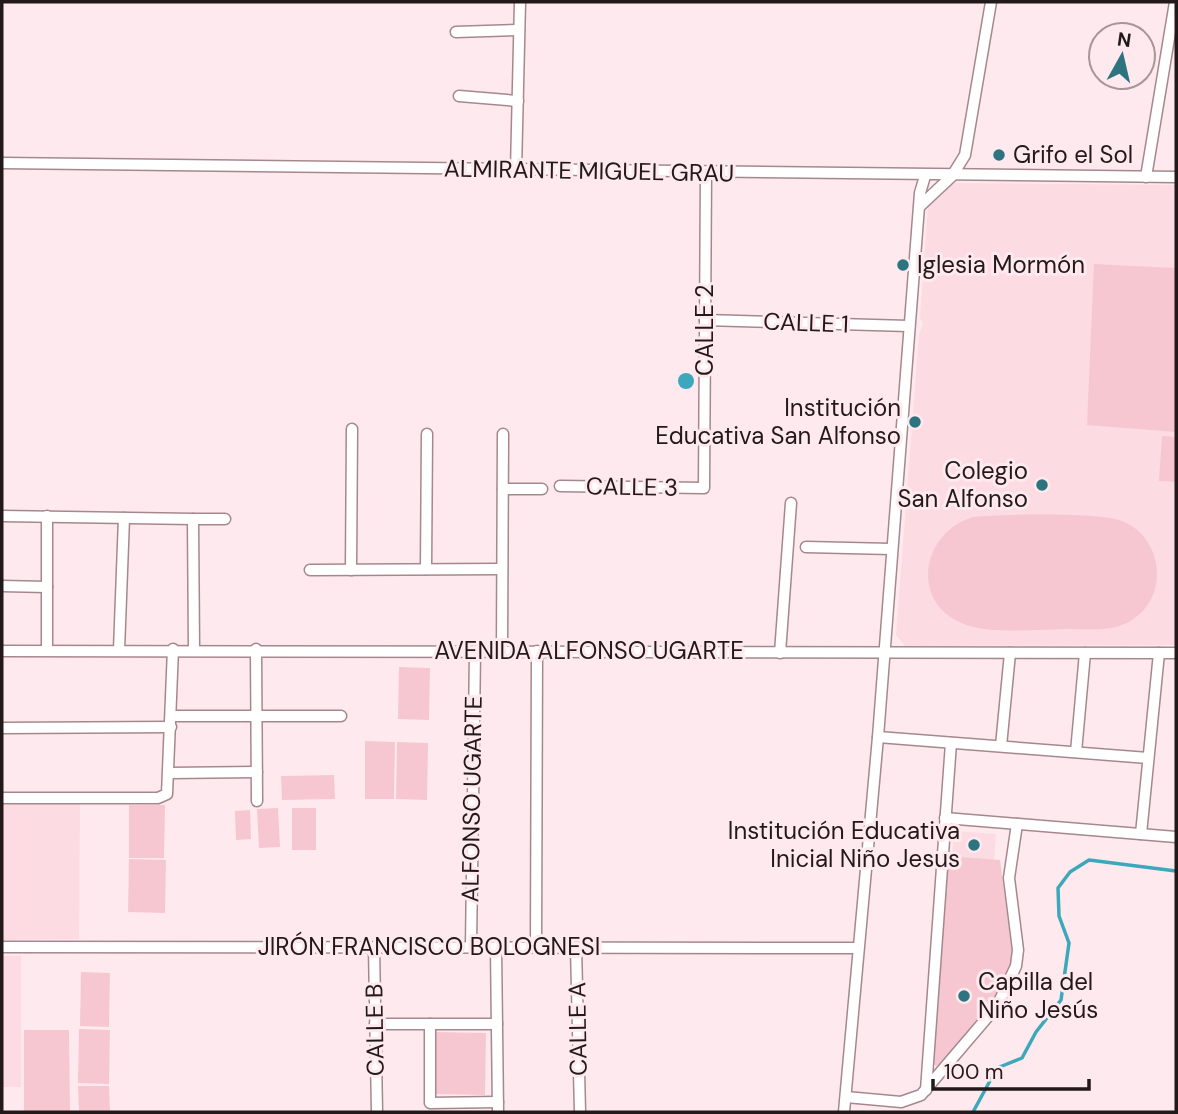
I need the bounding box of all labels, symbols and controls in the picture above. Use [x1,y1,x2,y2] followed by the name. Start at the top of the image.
[1087,21,1157,91] north arrow
[1116,26,1133,53] text: N
[1013,139,1133,170] place label: Grifo el Sol
[991,147,1007,163] marker: Grifo el Sol
[444,152,734,189] street label: ALMIRANTE MIGUEL GRAU
[917,249,1085,280] place label: Iglesia Mormón
[895,257,911,273] marker: Iglesia Mormón
[689,284,720,376] street label: CALLE 2
[763,306,849,339] street label: CALLE 1
[655,392,901,451] place label: Institución Educativa San Alfonso
[907,414,923,430] marker: Institución Educativa San Alfonso
[898,455,1028,514] place label: Colegio San Alfonso
[586,470,678,503] street label: CALLE 3
[1034,477,1050,493] marker: Colegio San Alfonso
[434,635,744,666] street label: AVENIDA ALFONSO UGARTE
[454,695,489,903] street label: ALFONSO UGARTE
[728,815,960,874] place label: Institución Educativa Inicial Niño Jesus
[966,837,982,853] marker: Institución Educativa Inicial Niño Jesus
[258,931,600,962] street label: JIRÓN FRANCISCO BOLOGNESI
[978,966,1098,1025] place label: Capilla del Niño Jesús
[561,982,594,1076] street label: CALLE A
[358,984,391,1076] street label: CALLE B
[956,988,972,1004] marker: Capilla del Niño Jesús
[933,1048,1089,1092] scale bar
[944,1058,1004,1086] text: 100 m

